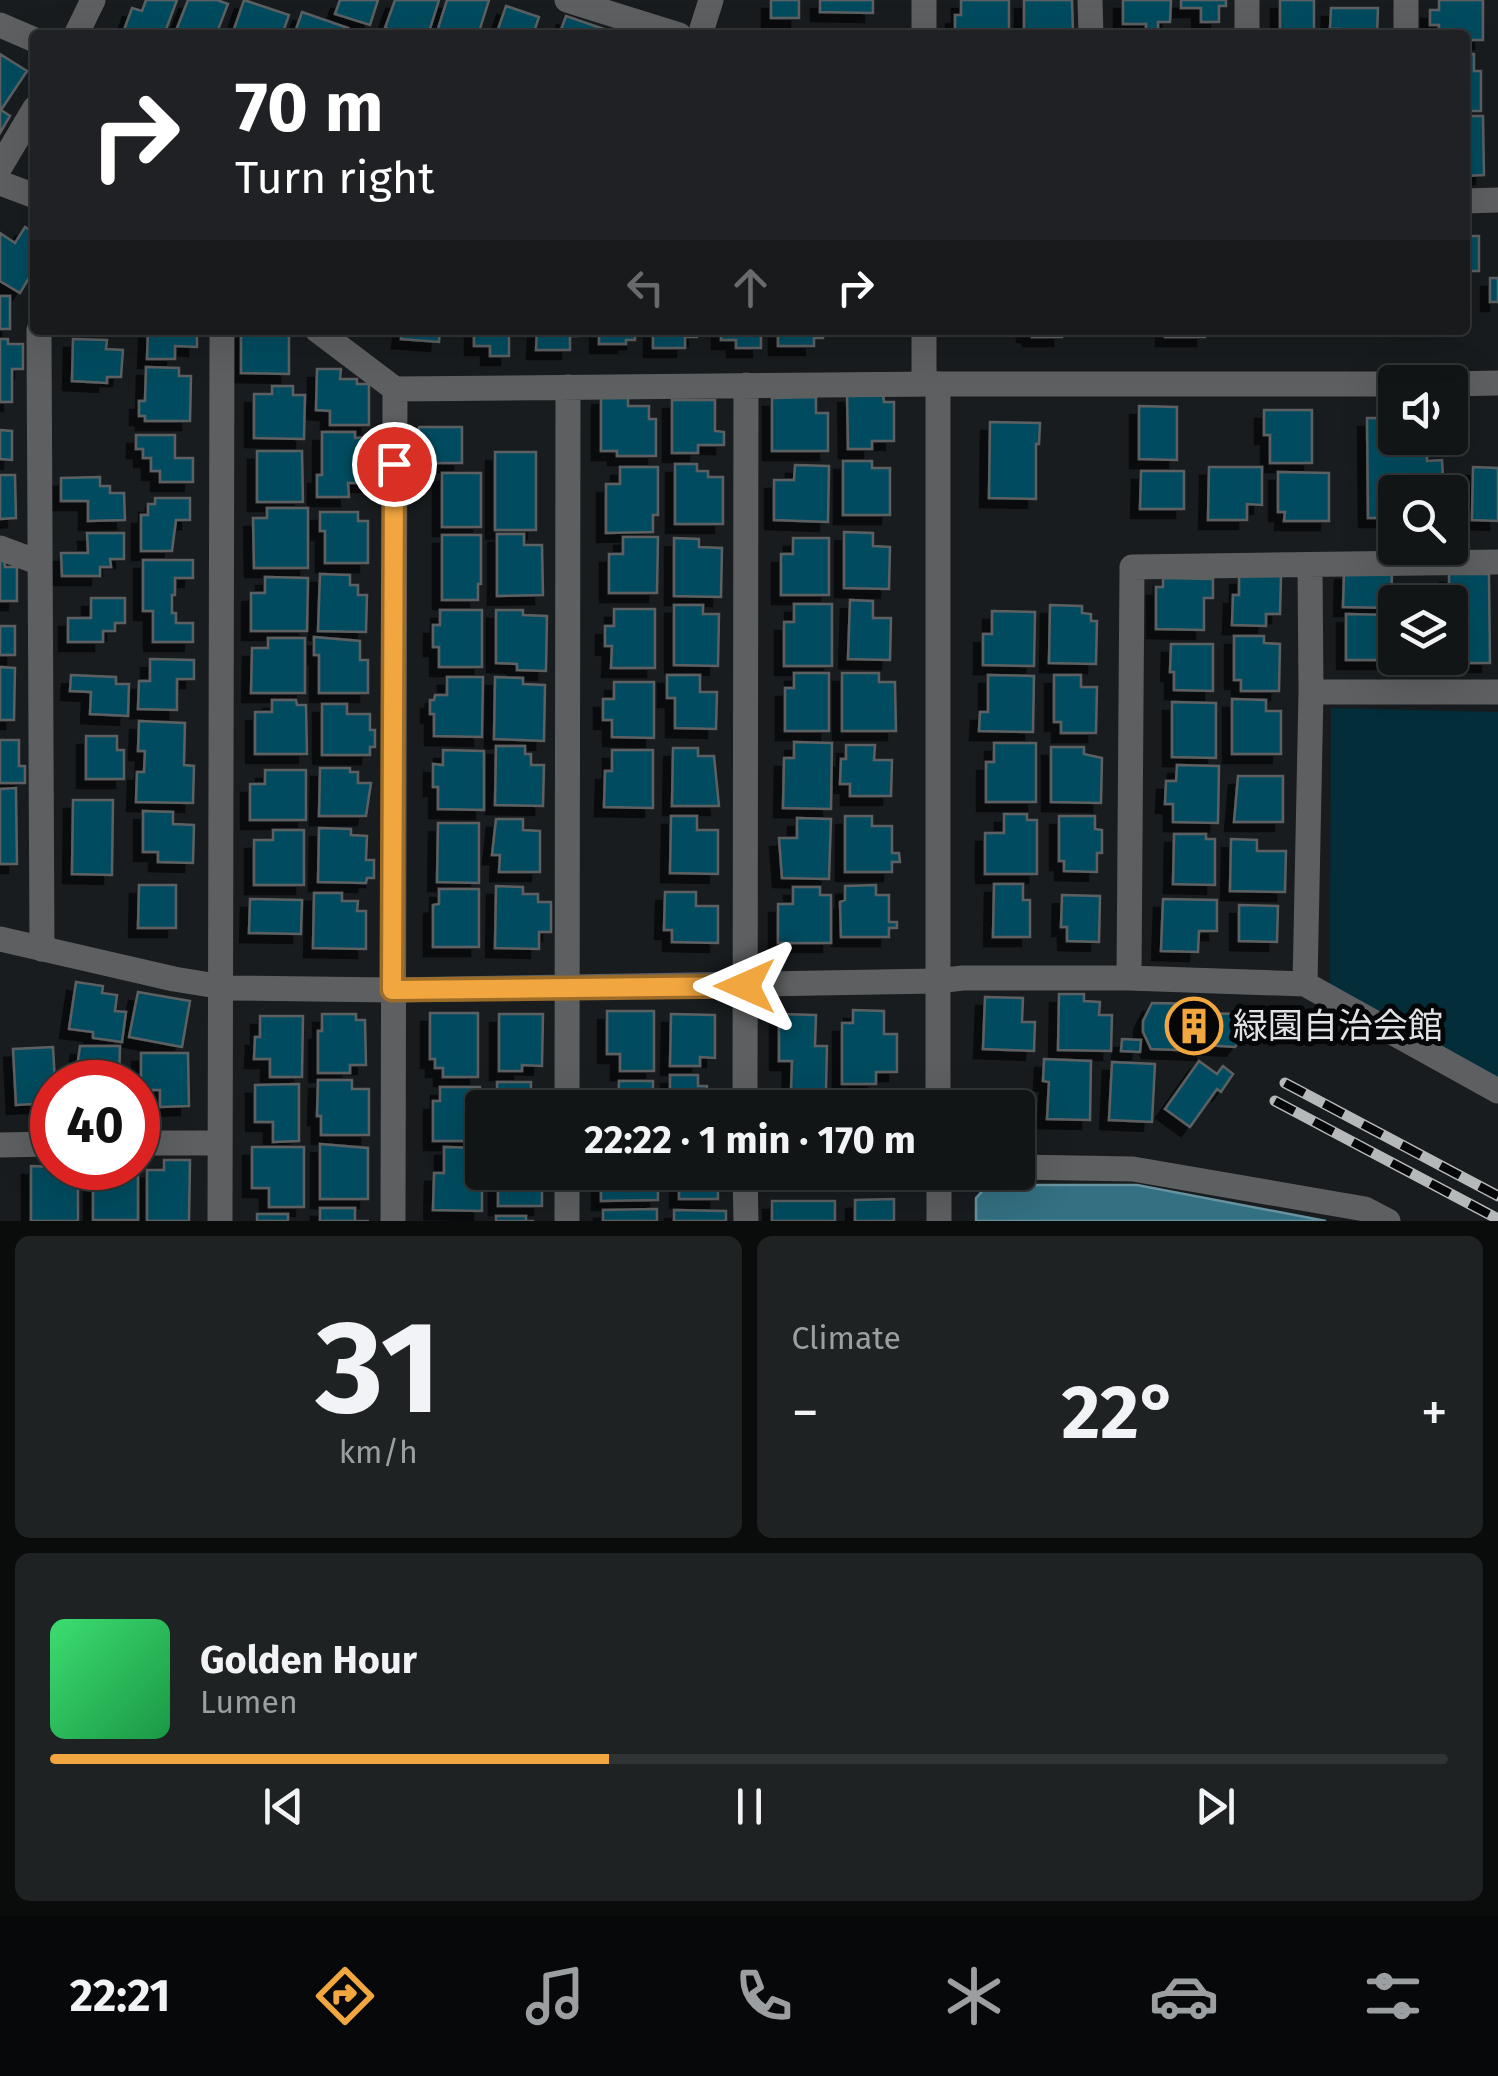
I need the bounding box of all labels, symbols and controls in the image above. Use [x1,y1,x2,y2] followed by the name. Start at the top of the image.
[235,66,384,150] text: 70 m
[70,70,200,200] icon: right
[235,151,434,205] text: Turn right
[618,260,673,315] icon: left
[723,260,778,315] icon: ahead
[828,260,883,315] icon: right
[1378,365,1468,675] map controls
[1378,365,1468,455] button: sound
[352,422,437,507] pin
[367,437,422,492] icon: arrive
[1378,475,1468,565] button: search
[1378,585,1468,675] button: layers
[693,934,797,1038] position arrow
[1164,996,1224,1056] building icon: 緑園自治会館
[1233,1005,1443,1047] place label: 緑園自治会館
[30,1060,160,1190] speed limit sign: 40
[584,1117,916,1163] text: 22:22 · 1 min · 170 m
[316,1290,441,1446] text: 31
[792,1319,901,1357] text: Climate
[1061,1368,1178,1458] text: 22°
[792,1380,819,1446] text: −
[1421,1380,1448,1446] text: +
[339,1433,418,1471] text: km/h
[200,1637,417,1683] text: Golden Hour
[200,1683,298,1721] text: Lumen
[256,1779,311,1834] icon: previous
[722,1779,777,1834] icon: pause
[1188,1779,1243,1834] icon: next
[310,1961,380,2031] icon: directions
[520,1961,590,2031] icon: music
[729,1961,799,2031] icon: phone
[939,1961,1009,2031] icon: climate
[1149,1961,1219,2031] icon: car
[1358,1961,1428,2031] icon: filters
[70,1969,170,2023] text: 22:21

